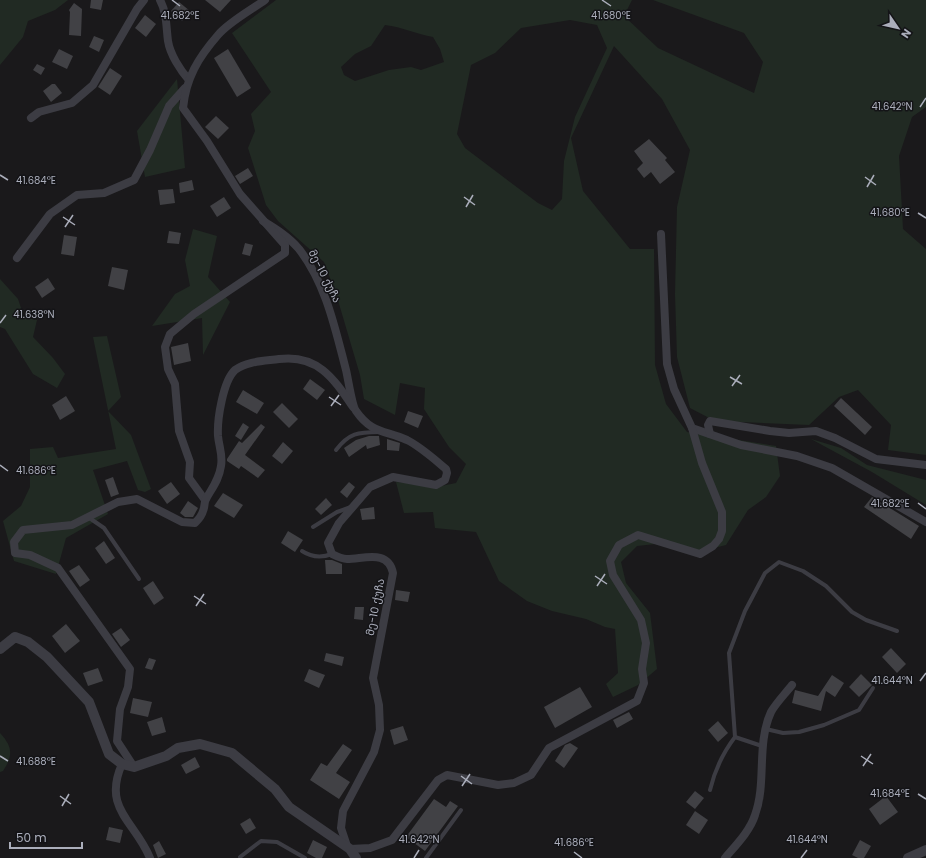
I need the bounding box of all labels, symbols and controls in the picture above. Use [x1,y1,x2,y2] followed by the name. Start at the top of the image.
[160,8,200,23] text: 41.682°E
[591,8,631,23] text: 41.680°E
[878,8,918,48] north arrow
[897,26,915,41] text: N
[871,99,913,114] text: 41.642°N
[16,173,56,188] text: 41.684°E
[870,205,910,220] text: 41.680°E
[305,247,345,305] street label: მე-10 ქუჩა
[13,307,55,322] text: 41.638°N
[16,463,56,478] text: 41.686°E
[870,496,910,511] text: 41.682°E
[362,577,388,637] street label: მე-10 ქუჩა
[871,673,913,688] text: 41.644°N
[16,754,56,769] text: 41.688°E
[870,786,910,801] text: 41.684°E
[10,824,82,850] scale bar
[16,829,47,846] text: 50 m
[398,832,440,847] text: 41.642°N
[786,832,828,847] text: 41.644°N
[554,835,594,850] text: 41.686°E

